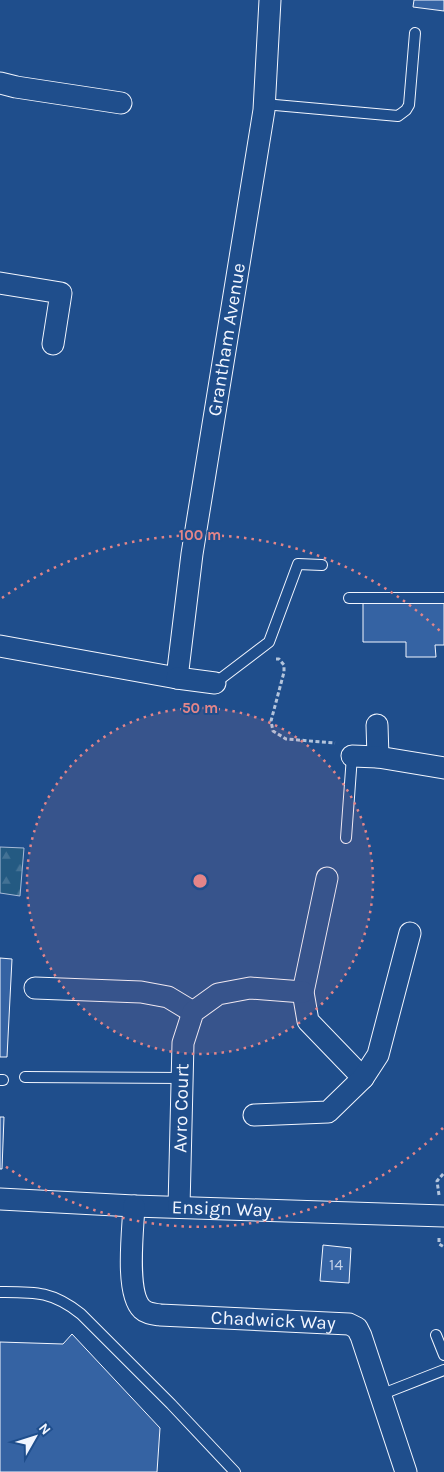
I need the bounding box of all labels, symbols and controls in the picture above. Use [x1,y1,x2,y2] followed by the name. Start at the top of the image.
[204,261,250,418] street label: Grantham Avenue
[179,526,221,544] text: 100 m
[182,699,218,717] text: 50 m
[191,872,209,890] centre of rings
[169,1063,194,1153] street label: Avro Court
[171,1196,272,1221] street label: Ensign Way
[329,1255,343,1274] house number: 14
[210,1306,336,1334] street label: Chadwick Way
[10,1412,60,1462] north arrow
[35,1420,54,1438] text: N

